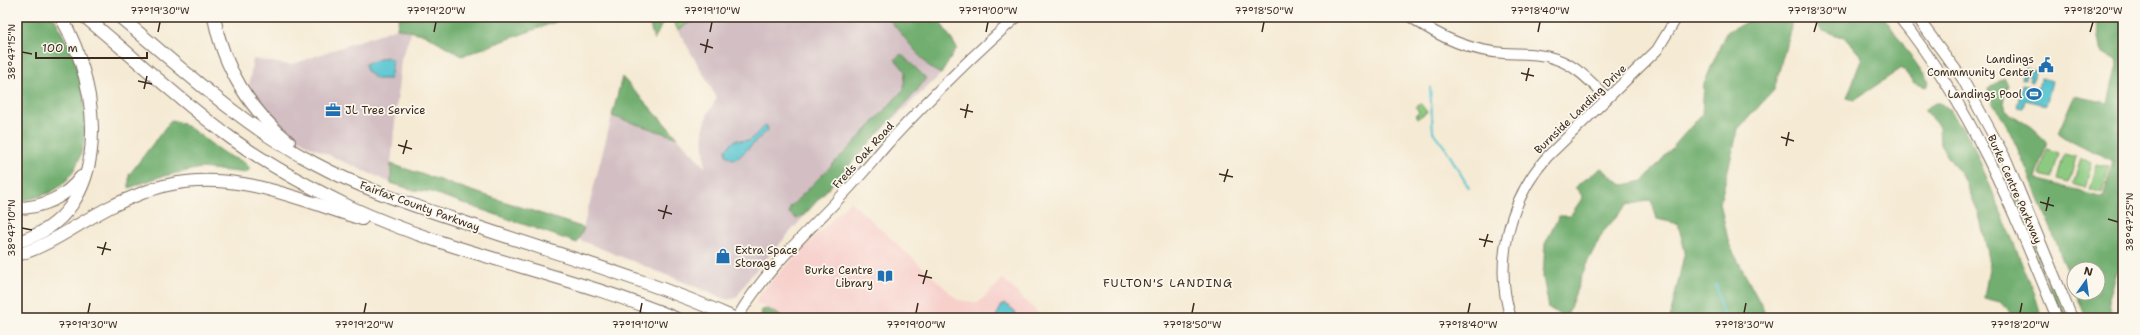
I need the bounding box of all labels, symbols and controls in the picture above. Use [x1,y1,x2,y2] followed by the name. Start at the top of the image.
[130,4,190,17] text: 77°19'30"W
[406,4,466,17] text: 77°19'20"W
[684,4,741,17] text: 77°19'10"W
[958,4,1018,17] text: 77°19'00"W
[1235,4,1294,17] text: 77°18'50"W
[1510,4,1570,17] text: 77°18'40"W
[1787,4,1847,17] text: 77°18'30"W
[2063,4,2123,17] text: 77°18'20"W
[5,24,18,80] text: 38°47'15"N
[36,34,147,60] scale bar
[42,40,78,56] text: 100 m
[1927,52,2034,80] place label: Landings Commmunity Center
[2037,56,2055,74] public building icon: Landings Commmunity Center
[1531,61,1630,157] street label: Burnside Landing Drive
[2025,85,2043,103] sports icon: Landings Pool
[1948,87,2023,102] place label: Landings Pool
[324,101,342,119] office icon: JL Tree Service
[345,103,425,118] place label: JL Tree Service
[829,119,897,192] street label: Freds Oak Road
[1984,132,2045,246] street label: Burke Centre Parkway
[358,178,482,235] street label: Fairfax County Parkway
[2123,193,2136,251] text: 38°47'25"N
[5,199,18,257] text: 38°47'10"N
[735,243,798,271] place label: Extra Space Storage
[714,247,732,265] shop icon: Extra Space Storage
[2066,261,2106,301] north arrow
[805,263,873,291] place label: Burke Centre Library
[2082,263,2095,280] text: N
[876,267,894,285] library icon: Burke Centre Library
[1103,275,1233,291] district label: FULTON'S LANDING
[58,318,118,331] text: 77°19'30"W
[334,318,394,331] text: 77°19'20"W
[612,318,669,331] text: 77°19'10"W
[886,318,946,331] text: 77°19'00"W
[1163,318,1222,331] text: 77°18'50"W
[1438,318,1498,331] text: 77°18'40"W
[1714,318,1774,331] text: 77°18'30"W
[1990,318,2050,331] text: 77°18'20"W

